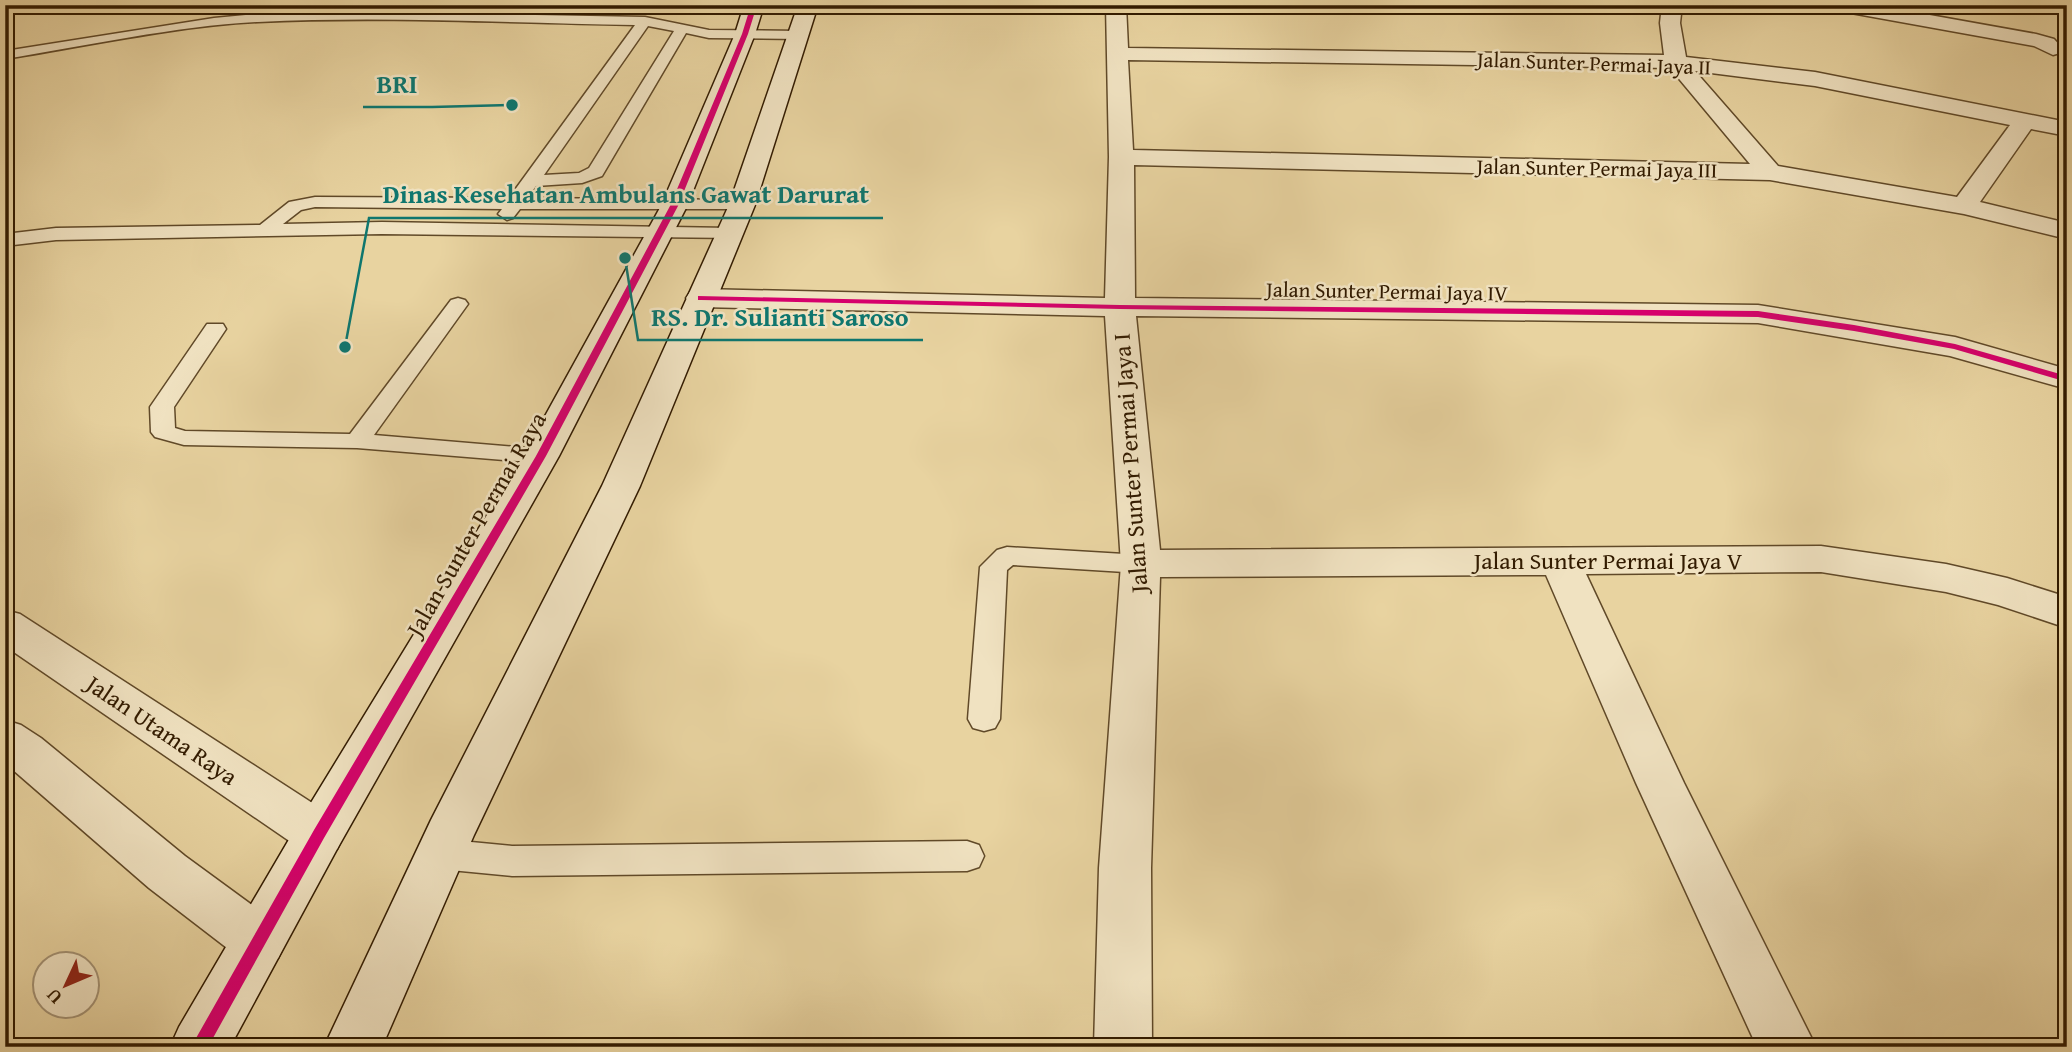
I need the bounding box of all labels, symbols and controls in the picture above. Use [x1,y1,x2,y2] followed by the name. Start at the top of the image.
[1473,43,1712,83] street label: Jalan Sunter Permai Jaya II
[363,60,432,107] callout: BRI
[377,64,417,103] text: BRI
[1473,150,1718,186] street label: Jalan Sunter Permai Jaya III
[369,171,883,218] callout: Dinas Kesehatan Ambulans Gawat Darurat
[383,174,869,213] text: Dinas Kesehatan Ambulans Gawat Darurat
[1263,273,1508,309] street label: Jalan Sunter Permai Jaya IV
[638,293,923,340] callout: RS. Dr. Sulianti Saroso
[651,297,909,336] text: RS. Dr. Sulianti Saroso
[1103,332,1157,597] street label: Jalan Sunter Permai Jaya I
[396,405,555,645] street label: Jalan Sunter Permai Raya
[1471,543,1743,578] street label: Jalan Sunter Permai Jaya V
[77,665,245,794] street label: Jalan Utama Raya
[32,950,102,1020] north arrow
[39,982,68,1011] text: U

